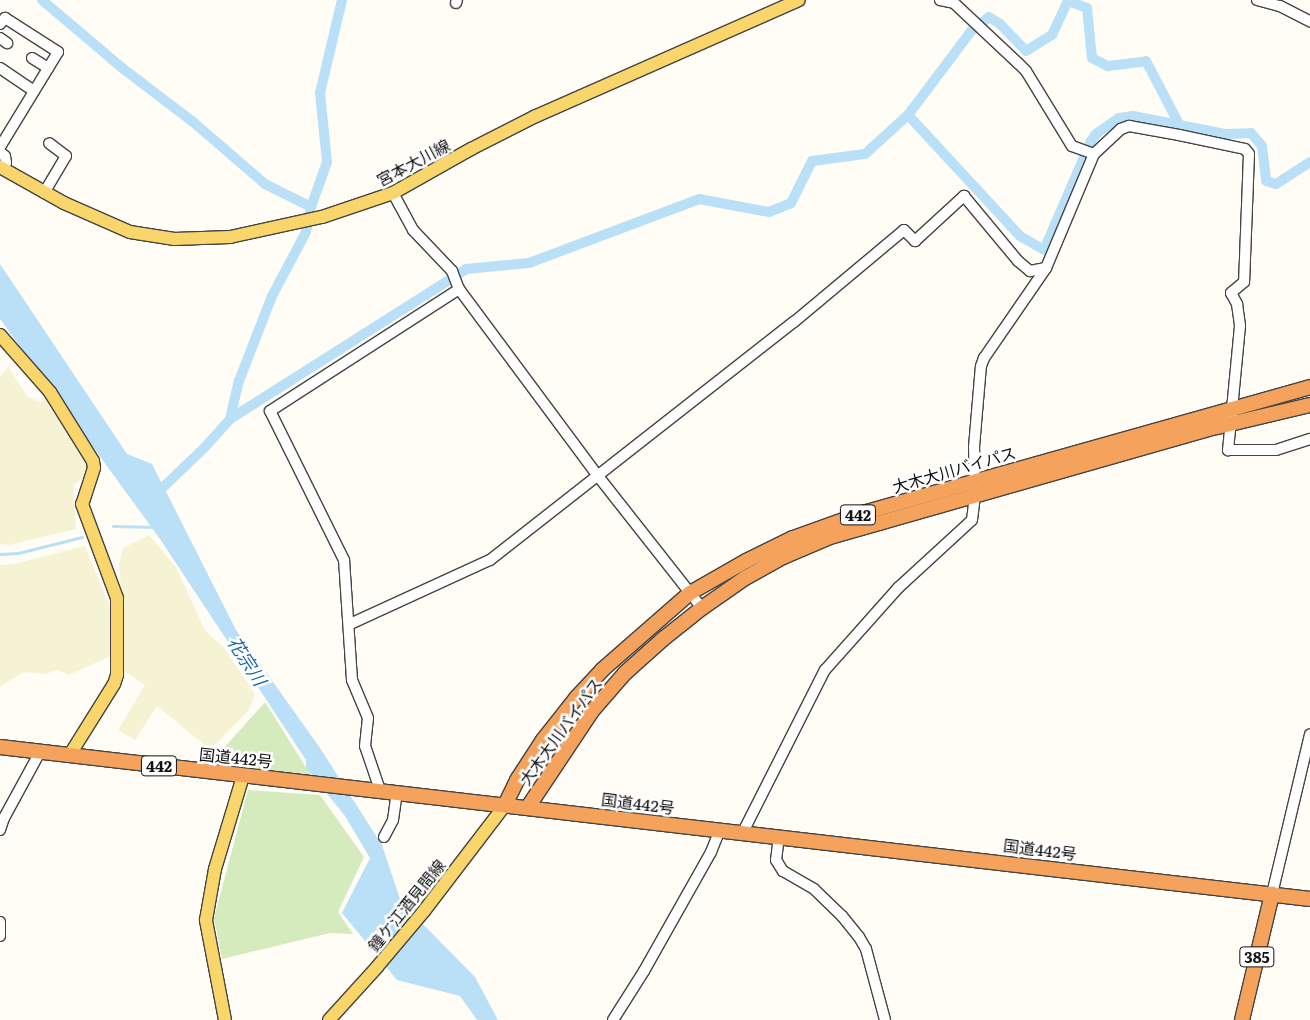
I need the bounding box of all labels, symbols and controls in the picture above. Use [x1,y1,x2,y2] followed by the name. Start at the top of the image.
[373,135,453,189] street label: 宮本大川線
[890,442,1018,496] street label: 大木大川バイパス
[839,502,877,528] road number: 442
[223,632,271,690] water label: 花宗川
[515,674,605,788] street label: 大木大川バイパス
[198,744,274,770] street label: 国道442号
[140,754,178,778] road number: 442
[600,789,676,817] street label: 国道442号
[1002,835,1078,863] street label: 国道442号
[363,855,449,955] street label: 鐘ケ江酒見間線
[1238,944,1276,970] road number: 385

